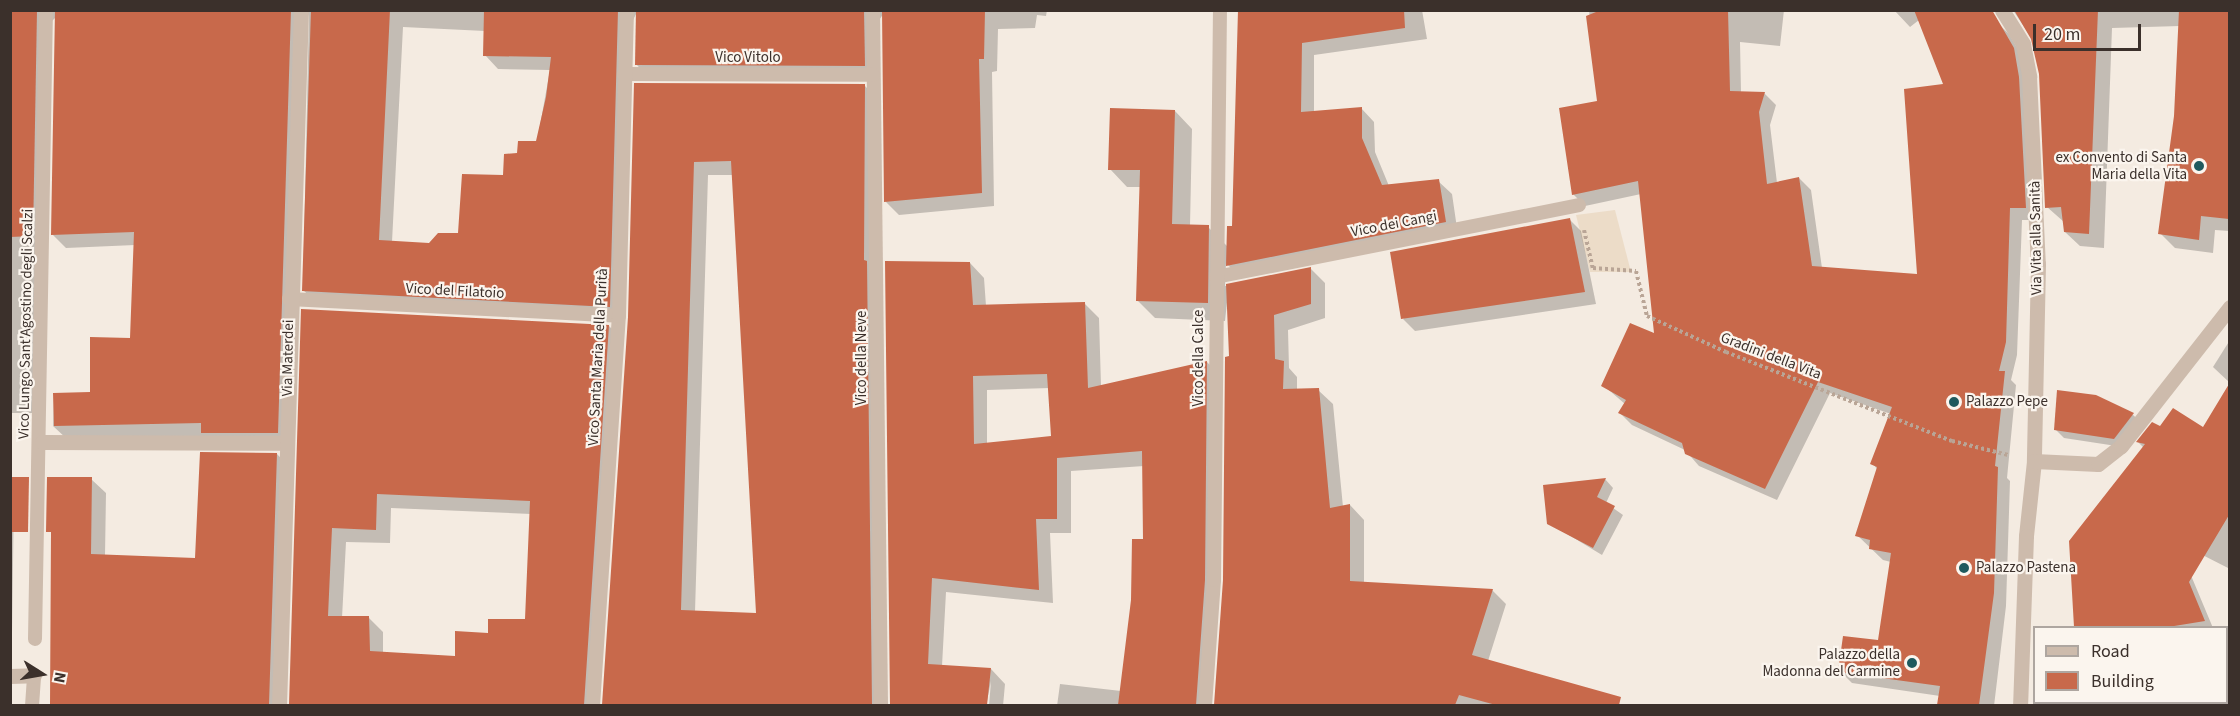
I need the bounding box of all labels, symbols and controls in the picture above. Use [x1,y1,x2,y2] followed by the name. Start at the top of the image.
[2036,12,2144,50] scale bar
[2044,22,2080,47] text: 20 m
[715,49,781,67] street label: Vico Vitolo
[2055,148,2187,183] place label: ex Convento di Santa Maria della Vita
[2192,159,2206,173] marker: ex Convento di Santa Maria della Vita
[2026,181,2046,295] street label: Via Vita alla Sanità
[1350,207,1438,241] street label: Vico dei Cangi
[15,209,37,439] street label: Vico Lungo Sant'Agostino degli Scalzi
[584,268,612,446] street label: Vico Santa Maria della Purità
[405,279,505,303] street label: Vico del Filatoio
[1190,310,1208,406] street label: Vico della Calce
[853,311,871,405] street label: Vico della Neve
[278,319,298,397] street label: Via Materdei
[1718,329,1824,383] street label: Gradini della Vita
[1966,393,2048,411] place label: Palazzo Pepe
[1947,395,1961,409] marker: Palazzo Pepe
[1976,559,2076,577] place label: Palazzo Pastena
[1957,561,1971,575] marker: Palazzo Pastena
[2033,626,2228,704] legend
[2091,639,2130,664] text: Road
[12,644,72,704] north arrow
[1762,645,1900,680] place label: Palazzo della Madonna del Carmine
[1905,656,1919,670] marker: Palazzo della Madonna del Carmine
[2091,669,2154,694] text: Building
[48,670,71,685] text: N

